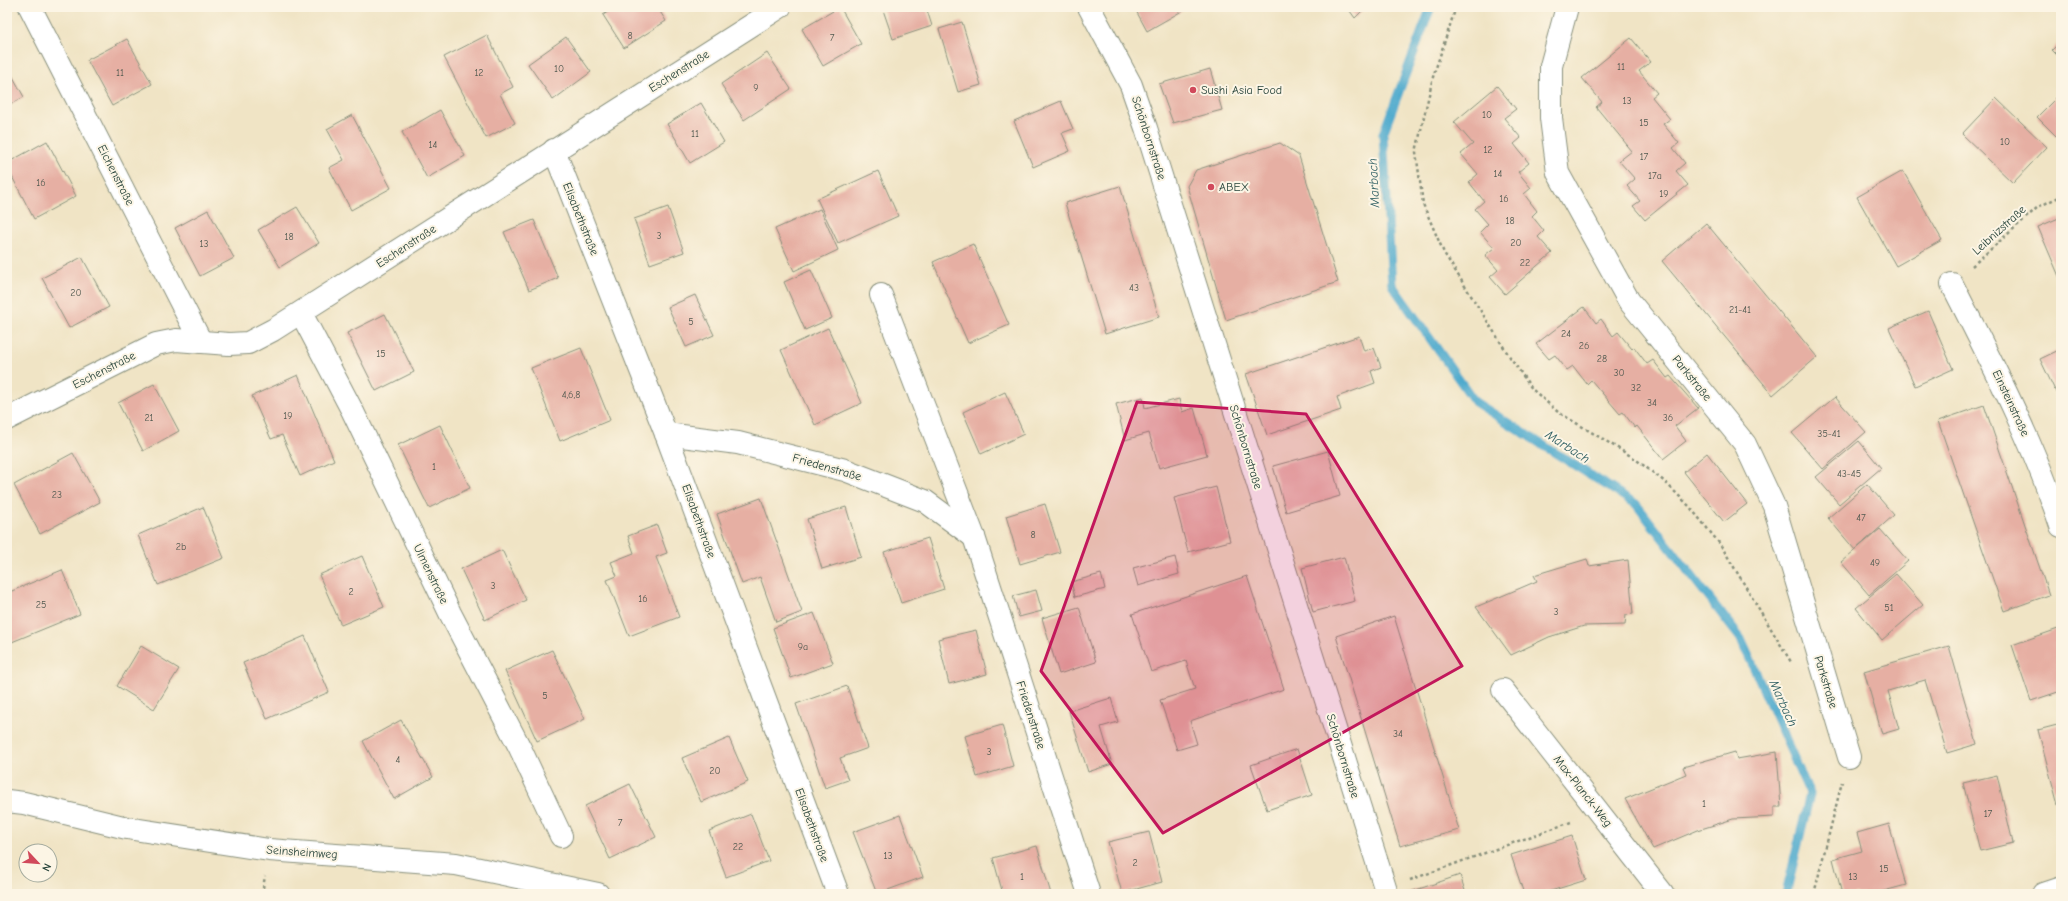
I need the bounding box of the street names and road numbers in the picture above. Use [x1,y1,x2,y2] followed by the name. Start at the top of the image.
[646,47,712,95] street label: Eschenstraße
[1129,94,1169,182] street label: Schönbornstraße
[95,142,137,208] street label: Eichenstraße
[560,180,602,258] street label: Elisabethstraße
[1969,202,2029,258] street label: Leibnizstraße
[373,221,439,271] street label: Eschenstraße
[70,348,138,392] street label: Eschenstraße
[1669,352,1715,404] street label: Parkstraße
[1990,368,2032,438] street label: Einsteinstraße
[1227,403,1265,491] street label: Schönbornstraße
[791,450,863,484] street label: Friedenstraße
[679,482,719,560] street label: Elisabethstraße
[410,542,452,606] street label: Ulmenstraße
[1811,654,1841,710] street label: Parkstraße
[1013,679,1049,751] street label: Friedenstraße
[1324,712,1362,800] street label: Schönbornstraße
[1551,752,1615,830] street label: Max-Planck-Weg
[792,786,832,864] street label: Elisabethstraße
[266,843,338,861] street label: Seinsheimweg

